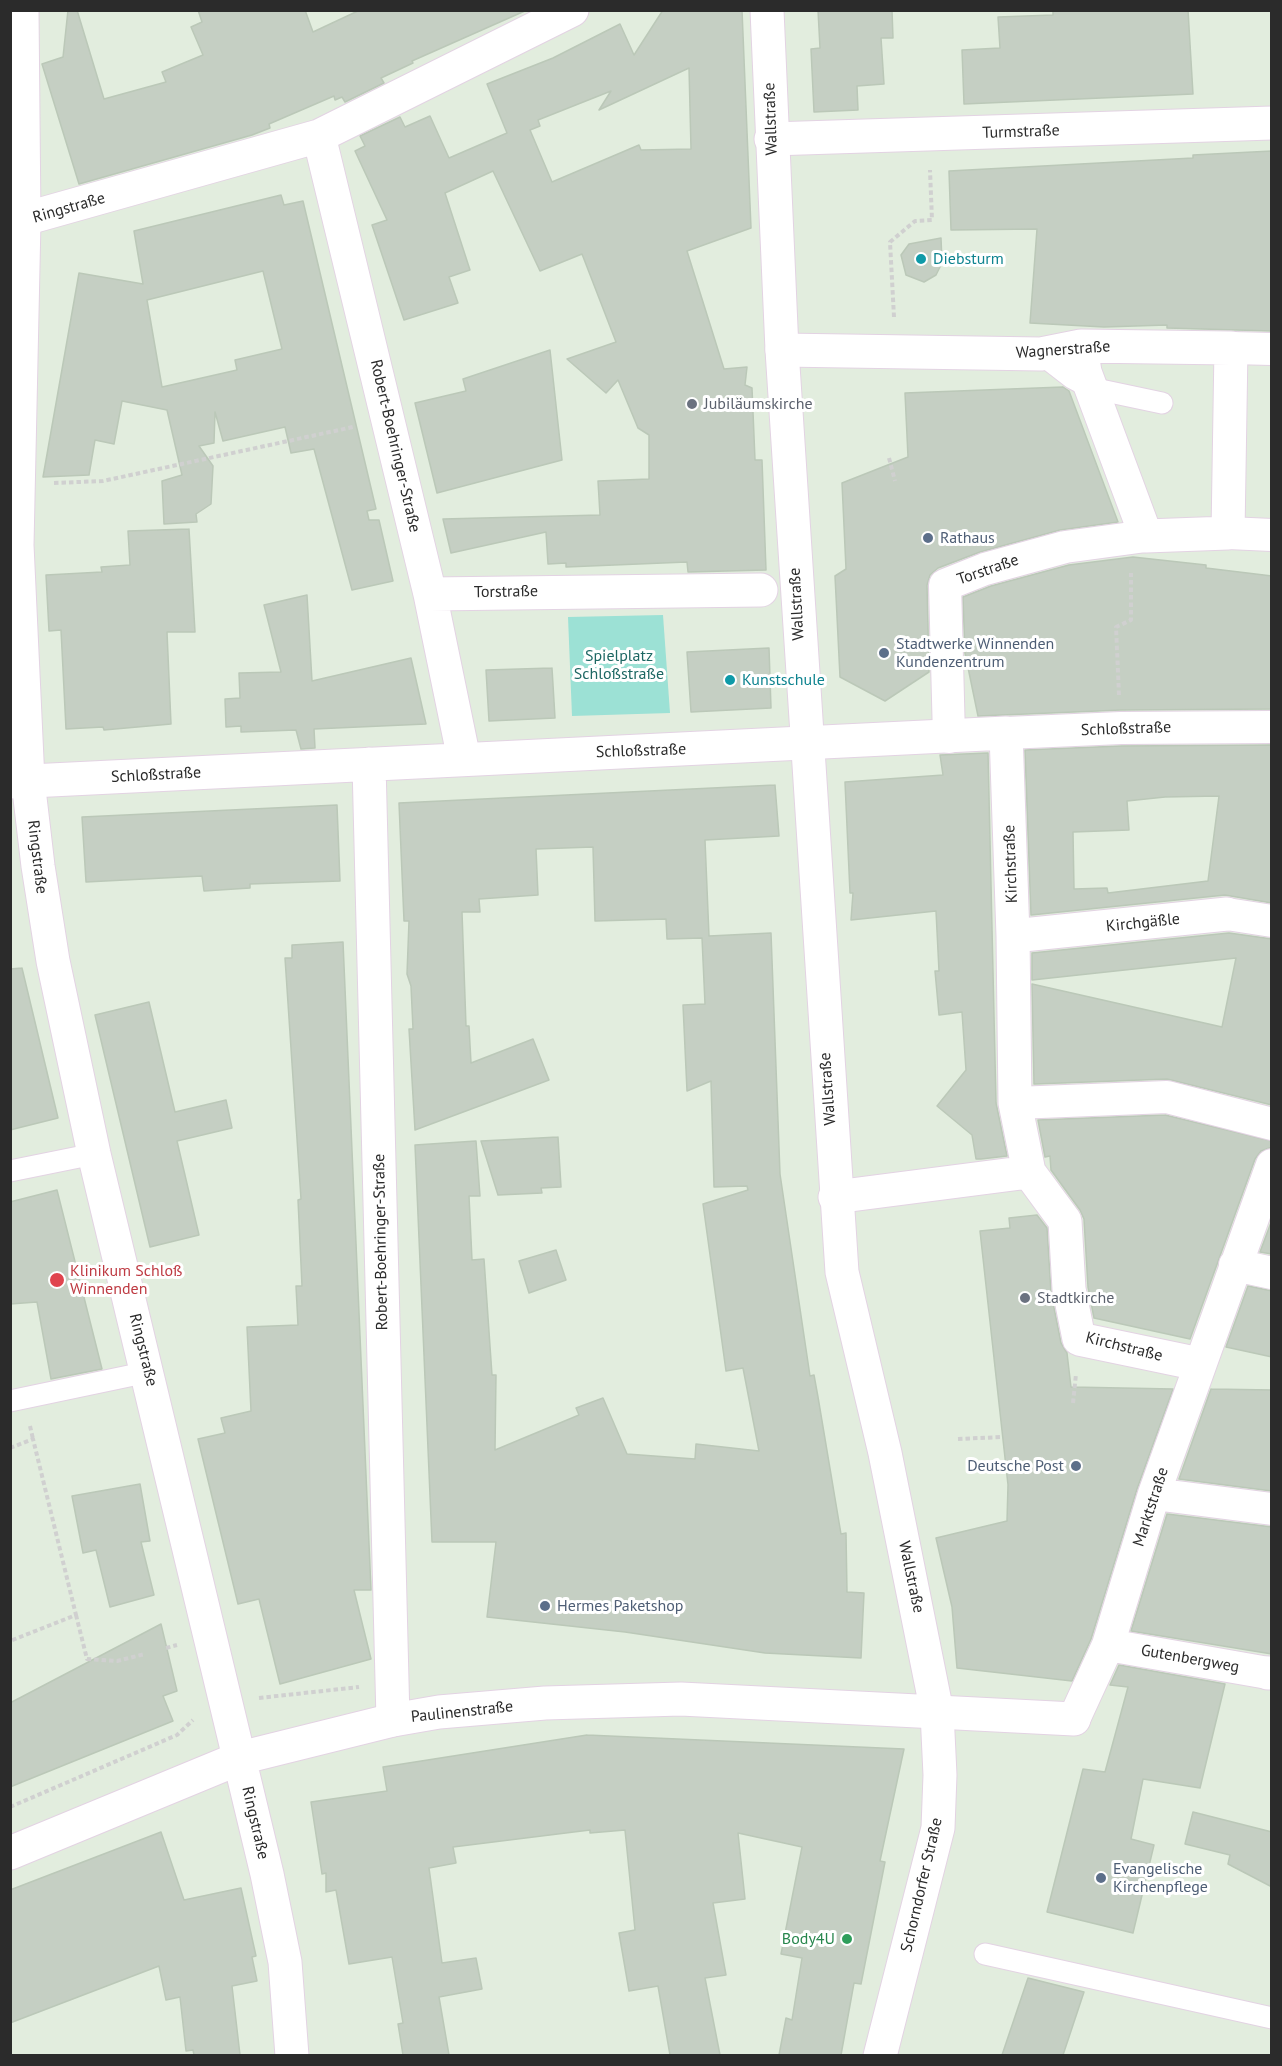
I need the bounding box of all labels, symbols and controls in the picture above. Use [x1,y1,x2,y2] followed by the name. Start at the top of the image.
[760,82,782,156] street label: Wallstraße
[982,121,1060,143] street label: Turmstraße
[31,189,107,227] street label: Ringstraße
[933,249,1004,269] place label: Diebsturm
[914,252,928,266] marker: Diebsturm
[1015,337,1111,363] street label: Wagnerstraße
[366,358,424,534] street label: Robert-Boehringer-Straße
[704,394,813,414] place label: Jubiläumskirche
[685,397,699,411] marker: Jubiläumskirche
[940,528,995,548] place label: Rathaus
[921,531,935,545] marker: Rathaus
[955,551,1021,589] street label: Torstraße
[786,567,808,641] street label: Wallstraße
[474,582,538,602] street label: Torstraße
[896,634,1054,672] place label: Stadtwerke Winnenden Kundenzentrum
[574,646,664,684] park label: Spielplatz Schloßstraße
[877,646,891,660] marker: Stadtwerke Winnenden Kundenzentrum
[742,670,825,690] place label: Kunstschule
[723,673,737,687] marker: Kunstschule
[1081,718,1171,740] street label: Schloßstraße
[596,740,686,762] street label: Schloßstraße
[110,763,202,787] street label: Schloßstraße
[23,819,51,895] street label: Ringstraße
[1000,824,1022,904] street label: Kirchstraße
[1105,910,1181,936] street label: Kirchgäßle
[816,1052,840,1126] street label: Wallstraße
[370,1153,392,1331] street label: Robert-Boehringer-Straße
[70,1261,182,1299] place label: Klinikum Schloß Winnenden
[48,1271,66,1289] marker: Klinikum Schloß Winnenden
[1037,1288,1114,1308] place label: Stadtkirche
[1018,1291,1032,1305] marker: Stadtkirche
[125,1312,161,1388] street label: Ringstraße
[1084,1328,1164,1366] street label: Kirchstraße
[967,1456,1064,1476] place label: Deutsche Post
[1069,1459,1083,1473] marker: Deutsche Post
[1129,1465,1173,1549] street label: Marktstraße
[894,1539,928,1615] street label: Wallstraße
[557,1596,684,1616] place label: Hermes Paketshop
[538,1599,552,1613] marker: Hermes Paketshop
[1139,1641,1241,1677] street label: Gutenbergweg
[410,1697,514,1727] street label: Paulinenstraße
[237,1785,273,1861] street label: Ringstraße
[897,1816,947,1954] street label: Schorndorfer Straße
[1113,1859,1208,1897] place label: Evangelische Kirchenpflege
[1094,1871,1108,1885] marker: Evangelische Kirchenpflege
[782,1929,835,1949] place label: Body4U
[840,1932,854,1946] marker: Body4U

